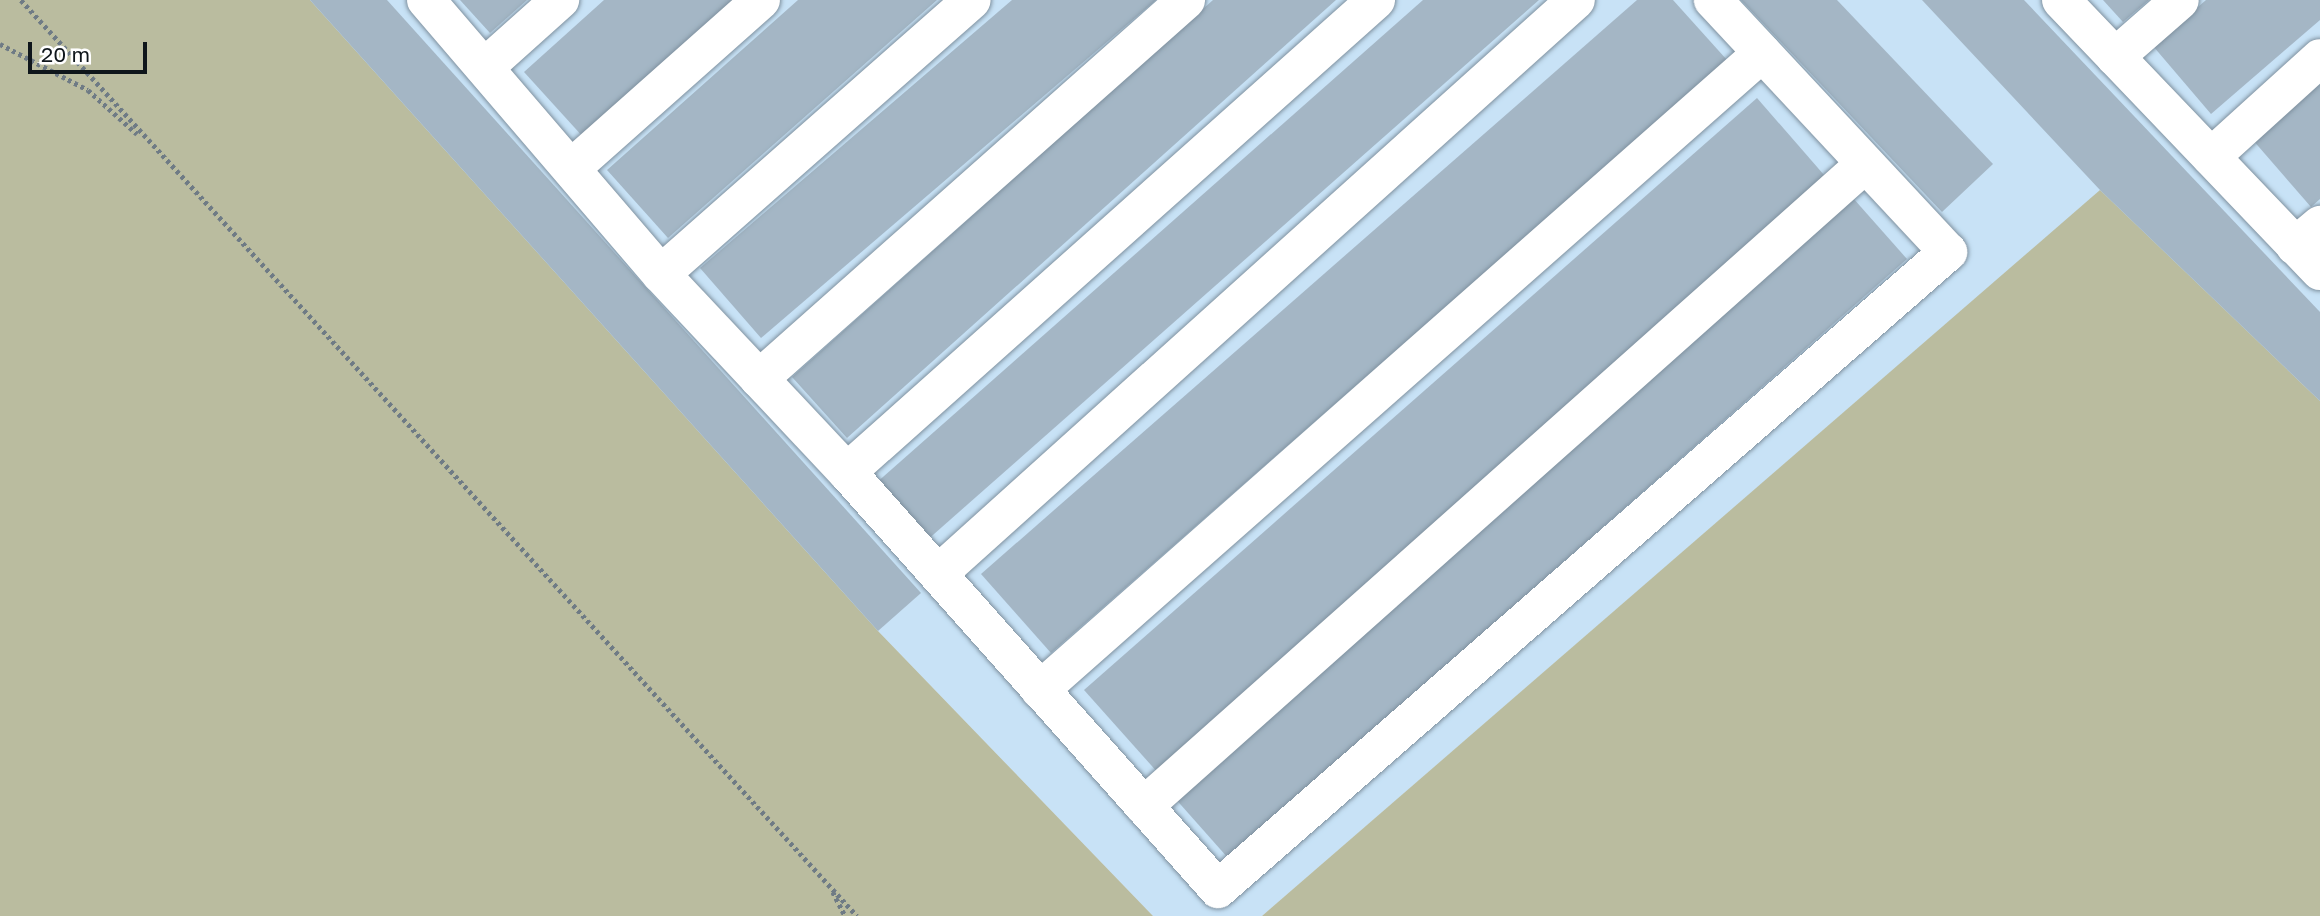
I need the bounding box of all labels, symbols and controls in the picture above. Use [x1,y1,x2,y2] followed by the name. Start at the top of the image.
[32,28,150,72] scale bar
[41,41,90,67] text: 20 m

